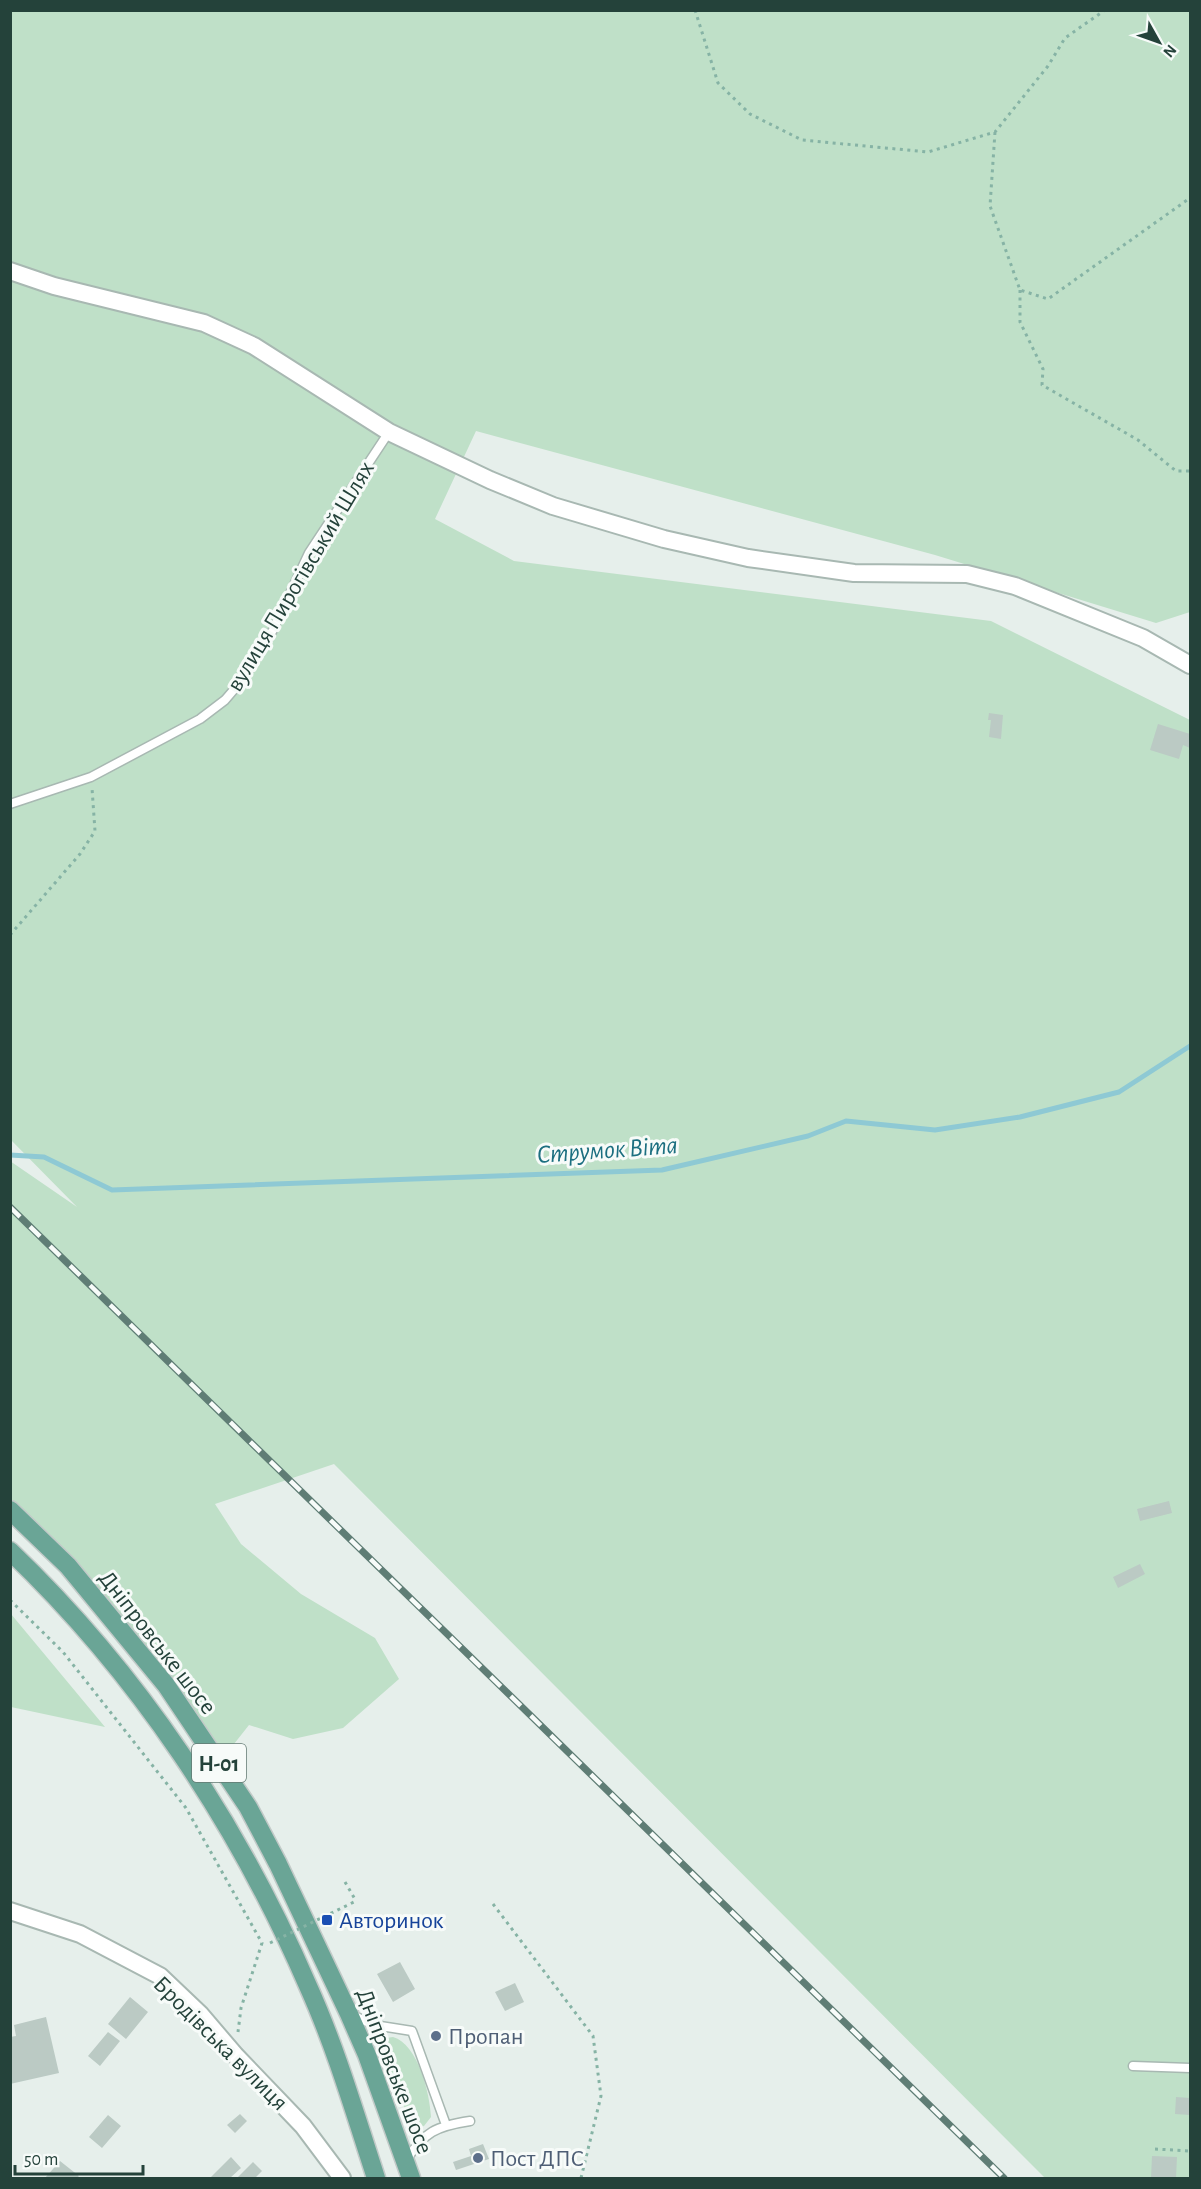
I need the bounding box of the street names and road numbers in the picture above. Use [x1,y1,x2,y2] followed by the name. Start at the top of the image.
[223,457,379,696] street label: вулиця Пирогівський Шлях
[94,1566,221,1719] street label: Дніпровське шосе
[192,1744,246,1782] road number: Н-01
[149,1972,292,2115] street label: Бродівська вулиця
[351,1985,437,2157] street label: Дніпровське шосе

